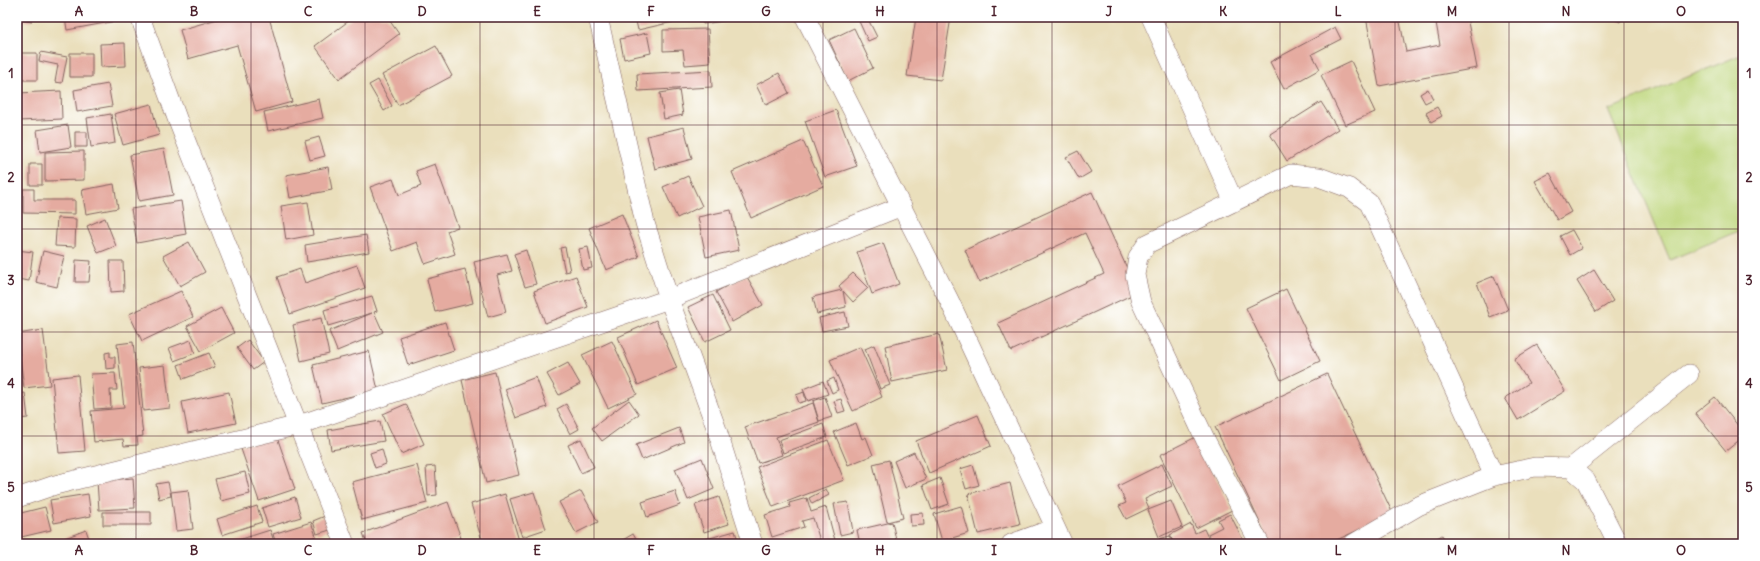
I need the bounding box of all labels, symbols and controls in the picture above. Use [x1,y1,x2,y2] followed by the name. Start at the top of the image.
[75,3,84,20] text: A
[190,3,199,20] text: B
[304,3,313,20] text: C
[417,3,427,20] text: D
[533,3,541,20] text: E
[647,3,655,20] text: F
[761,3,771,20] text: G
[875,3,885,20] text: H
[991,3,997,20] text: I
[1106,3,1113,20] text: J
[1219,3,1228,20] text: K
[1334,3,1342,20] text: L
[1447,3,1457,20] text: M
[1562,3,1570,20] text: N
[1676,3,1686,20] text: O
[8,65,14,82] text: 1
[1746,65,1752,82] text: 1
[7,169,15,186] text: 2
[1745,169,1753,186] text: 2
[7,272,15,289] text: 3
[1745,272,1753,289] text: 3
[7,375,15,392] text: 4
[1745,375,1753,392] text: 4
[7,479,15,496] text: 5
[1745,479,1753,496] text: 5
[75,542,84,559] text: A
[190,542,199,559] text: B
[304,542,313,559] text: C
[417,542,427,559] text: D
[533,542,541,559] text: E
[647,542,655,559] text: F
[761,542,771,559] text: G
[875,542,885,559] text: H
[991,542,997,559] text: I
[1106,542,1113,559] text: J
[1219,542,1228,559] text: K
[1334,542,1342,559] text: L
[1447,542,1457,559] text: M
[1562,542,1570,559] text: N
[1676,542,1686,559] text: O

